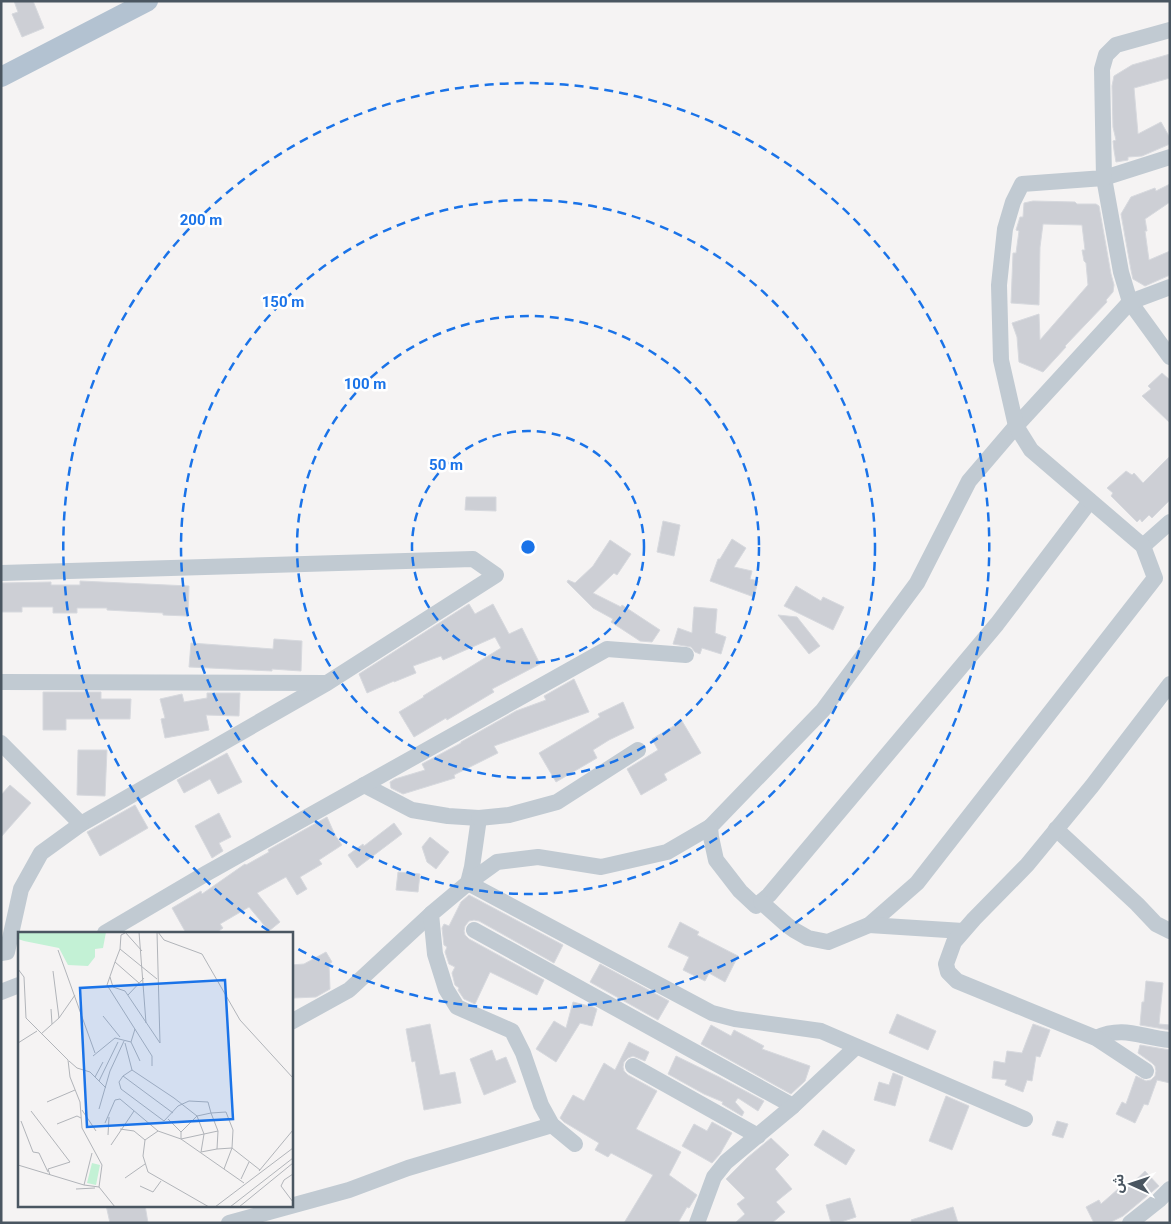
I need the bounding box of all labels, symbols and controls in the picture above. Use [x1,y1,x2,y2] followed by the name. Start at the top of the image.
[180,211,222,229] text: 200 m
[262,293,304,311] text: 150 m
[344,375,386,393] text: 100 m
[429,456,463,474] text: 50 m
[519,538,537,556] centre of rings
[18,932,292,1206] inset map
[1106,1159,1156,1209] north arrow
[1110,1173,1127,1193] text: ش

